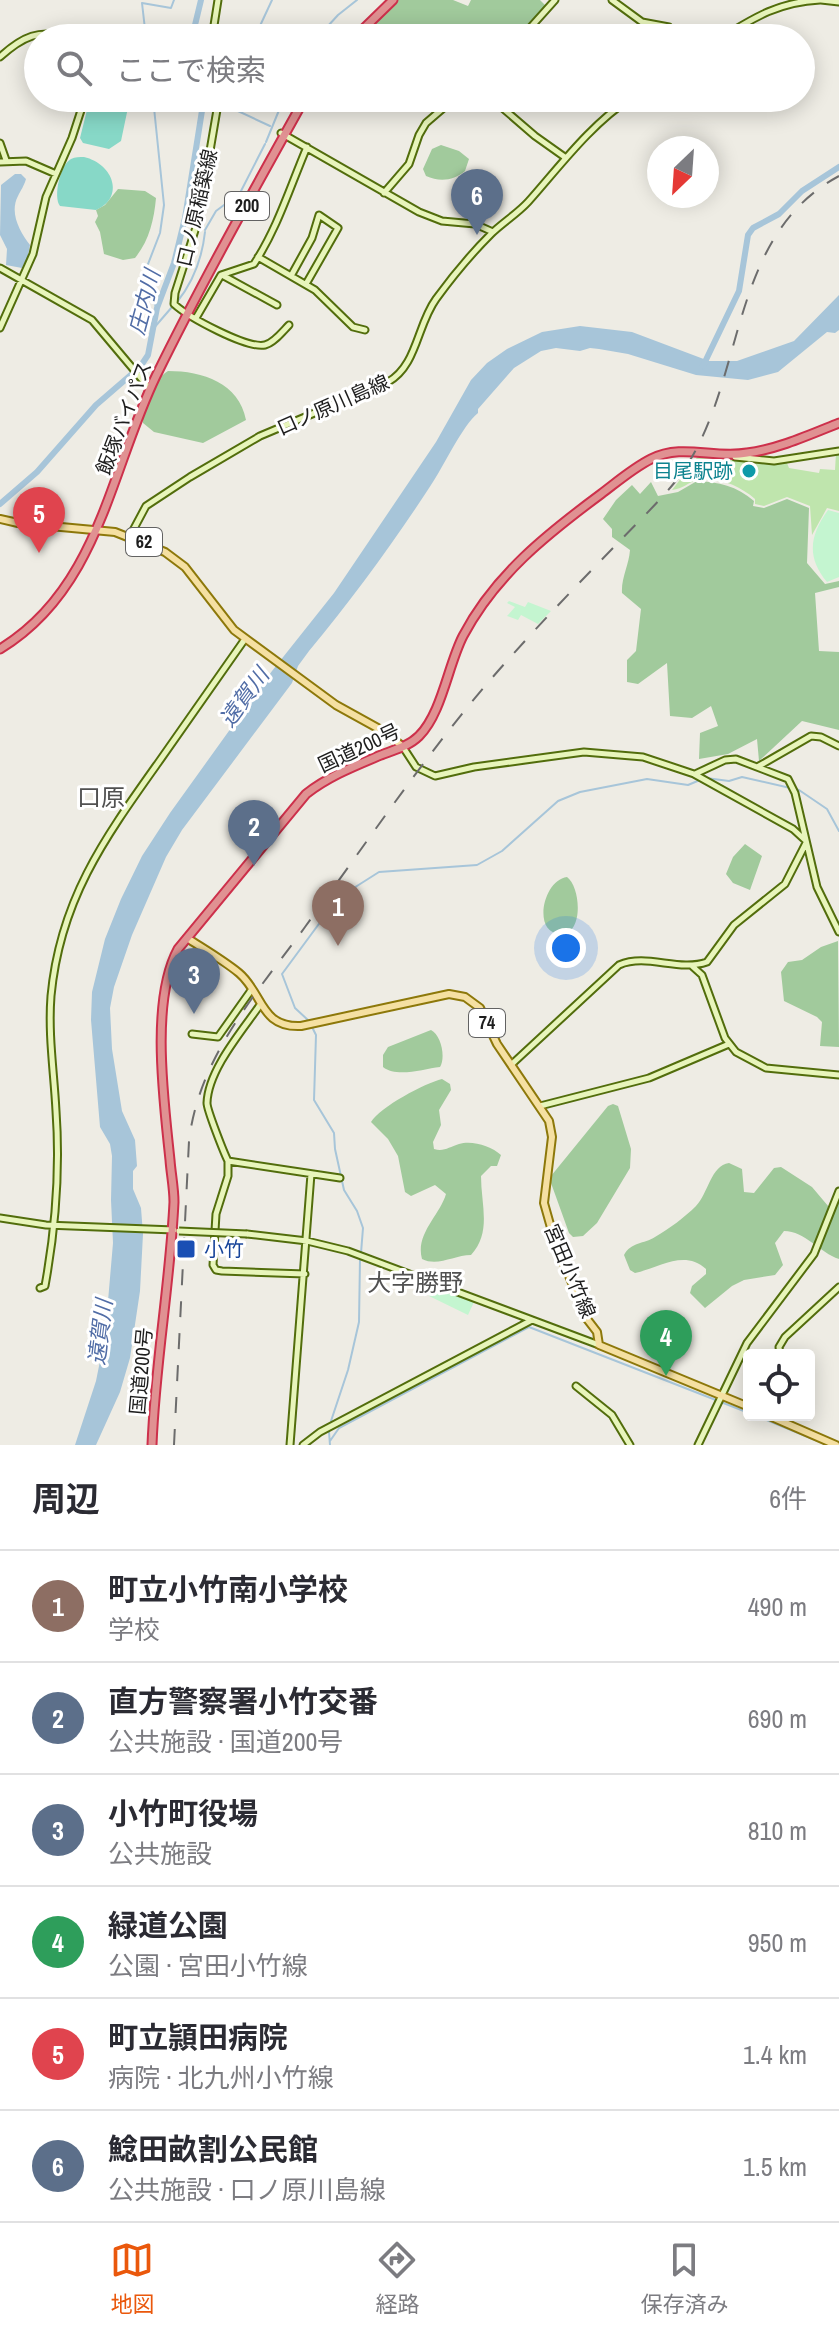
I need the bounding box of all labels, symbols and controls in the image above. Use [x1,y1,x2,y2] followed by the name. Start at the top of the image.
[24,24,815,112] search box
[52,46,96,90] icon: search
[116,50,266,90] text: ここで検索
[647,136,719,208] north arrow
[170,146,223,269] street label: 口ノ原稲築線
[451,169,503,235] pin: 6
[225,192,269,220] road number: 200
[121,264,168,338] water label: 庄内川
[89,357,158,478] street label: 飯塚バイパス
[272,368,393,441] street label: 口ノ原川島線
[653,457,733,484] place label: 目尾駅跡
[740,462,758,480] marker: 目尾駅跡
[13,487,65,553] pin: 5
[126,528,162,556] road number: 62
[212,660,277,733] water label: 遠賀川
[313,717,404,778] street label: 国道200号
[77,781,125,813] district label: 口原
[228,800,280,866] pin: 2
[312,880,364,946] pin: 1
[546,928,586,968] your location
[168,948,220,1014] pin: 3
[469,1009,505,1037] road number: 74
[538,1220,602,1322] street label: 宮田小竹線
[204,1235,244,1262] place label: 小竹
[175,1238,197,1260] marker: 小竹
[367,1266,463,1298] district label: 大字勝野
[81,1295,119,1367] water label: 遠賀川
[640,1310,692,1376] pin: 4
[123,1326,158,1416] street label: 国道200号
[743,1349,815,1421] map controls
[743,1349,815,1421] button: locate
[32,1476,100,1522] text: 周辺
[769,1481,807,1516] text: 6件
[108,1569,348,1609] text: 町立小竹南小学校
[52,1589,64,1624] text: 1
[748,1589,807,1624] text: 490 m
[108,1612,160,1647] text: 学校
[108,1681,378,1721] text: 直方警察署小竹交番
[52,1701,64,1736] text: 2
[748,1701,807,1736] text: 690 m
[108,1724,343,1759] text: 公共施設 · 国道200号
[108,1793,258,1833] text: 小竹町役場
[52,1813,64,1848] text: 3
[748,1813,807,1848] text: 810 m
[108,1836,212,1871] text: 公共施設
[108,1905,228,1945] text: 緑道公園
[52,1925,64,1960] text: 4
[748,1925,807,1960] text: 950 m
[108,1948,308,1983] text: 公園 · 宮田小竹線
[108,2017,288,2057] text: 町立頴田病院
[52,2037,64,2072] text: 5
[743,2037,807,2072] text: 1.4 km
[108,2060,334,2095] text: 病院 · 北九州小竹線
[108,2129,318,2169] text: 鯰田畝割公民館
[52,2149,64,2184] text: 6
[743,2149,807,2184] text: 1.5 km
[108,2172,386,2207] text: 公共施設 · 口ノ原川島線
[110,2238,155,2319] tab: 地図
[375,2238,420,2319] tab: 経路
[640,2238,729,2319] tab: 保存済み

